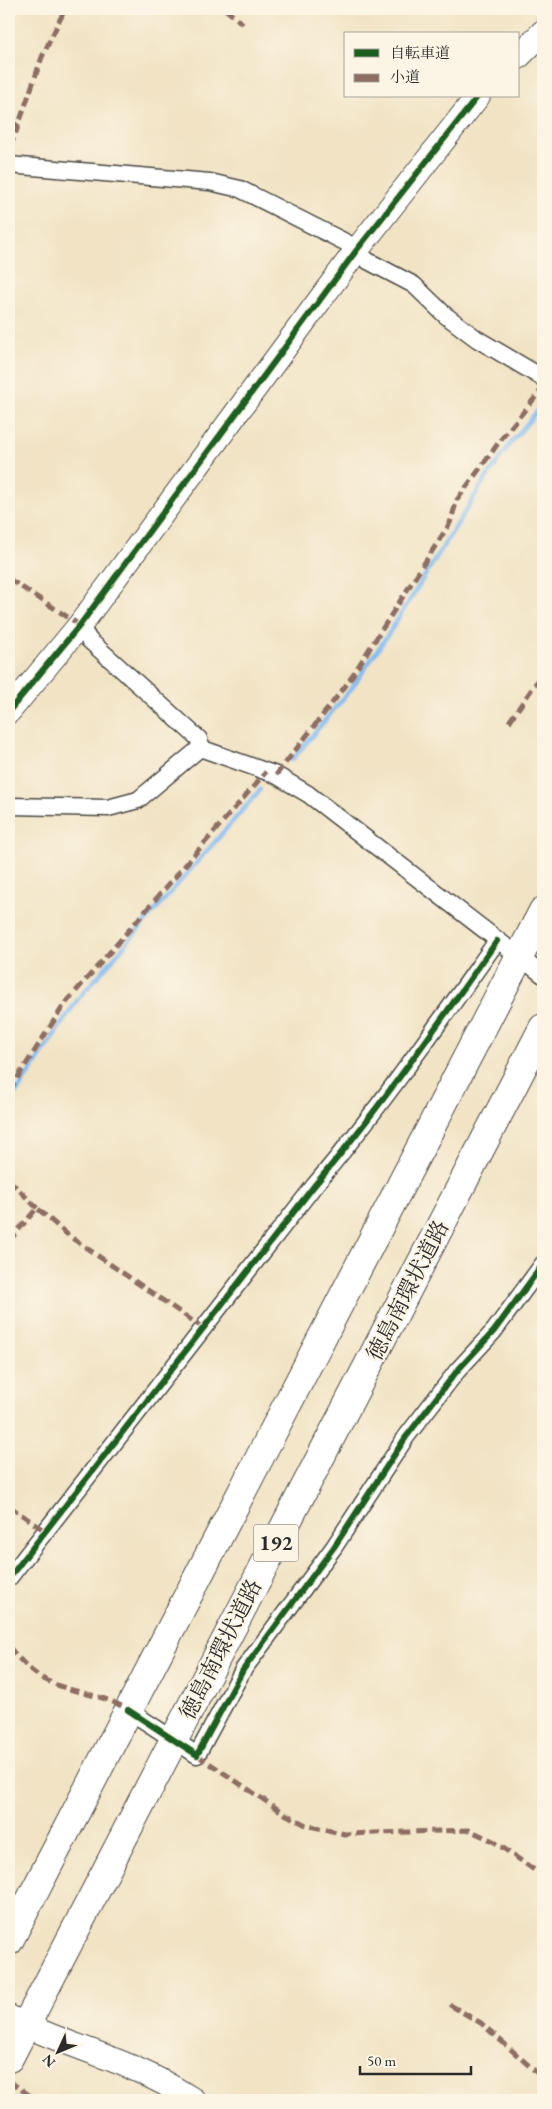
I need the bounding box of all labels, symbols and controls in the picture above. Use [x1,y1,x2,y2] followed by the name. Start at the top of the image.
[344,32,520,98] legend
[390,43,450,62] text: 自転車道
[390,67,420,86] text: 小道
[360,1215,455,1365] street label: 徳島南環状道路
[254,1525,298,1562] road number: 192
[173,1574,268,1724] street label: 徳島南環状道路
[32,2026,82,2076] north arrow
[360,2044,471,2076] scale bar
[38,2050,59,2071] text: N
[367,2051,396,2070] text: 50 m

